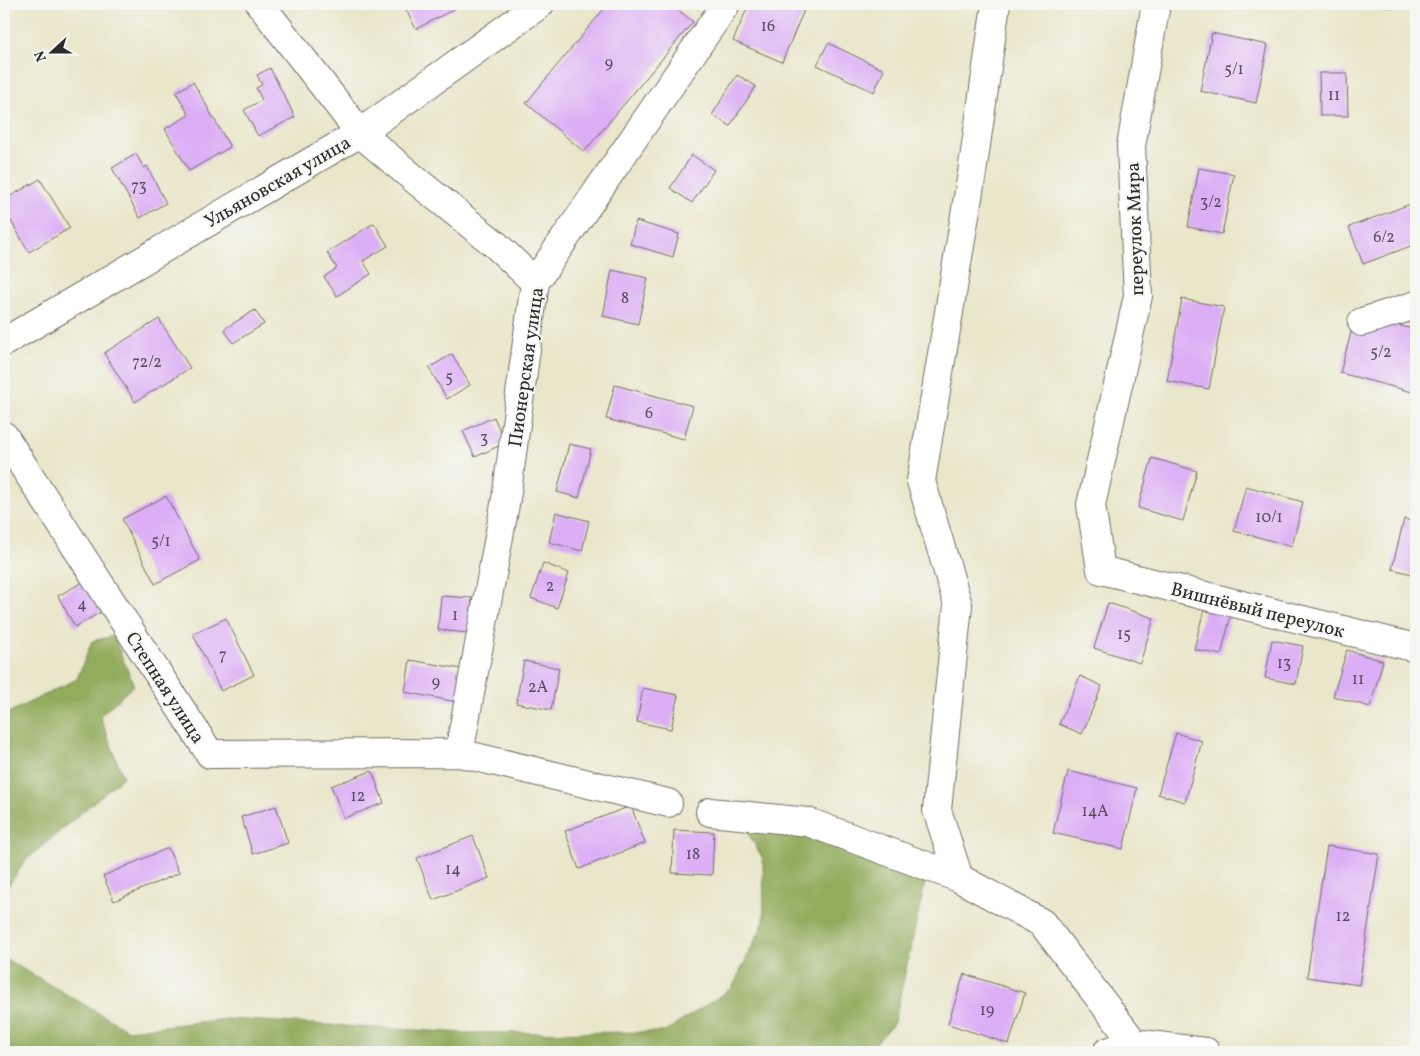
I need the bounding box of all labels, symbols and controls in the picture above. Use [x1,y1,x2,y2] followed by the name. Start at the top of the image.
[761,16,775,38] house number: 16
[28,28,78,78] north arrow
[31,48,52,64] text: N
[605,53,613,75] house number: 9
[1224,59,1244,81] house number: 5/1
[1328,85,1340,107] house number: 11
[200,130,356,235] street label: Ульяновская улица
[1121,162,1151,296] street label: переулок Мира
[131,176,147,198] house number: 73
[1200,192,1222,214] house number: 3/2
[1373,227,1395,249] house number: 6/2
[503,286,551,449] street label: Пионерская улица
[621,288,629,310] house number: 8
[1370,342,1392,364] house number: 5/2
[132,352,162,374] house number: 72/2
[445,367,453,389] house number: 5
[645,403,653,425] house number: 6
[480,428,488,450] house number: 3
[1255,507,1283,529] house number: 10/1
[151,531,171,553] house number: 5/1
[546,576,554,598] house number: 2
[1168,577,1347,645] street label: Вишнёвый переулок
[77,594,87,616] house number: 4
[452,605,458,627] house number: 1
[1117,624,1131,646] house number: 15
[118,627,210,749] street label: Степная улица
[219,645,227,667] house number: 7
[1277,653,1291,675] house number: 13
[1352,669,1364,691] house number: 11
[432,672,440,694] house number: 9
[528,677,548,699] house number: 2А
[351,786,365,808] house number: 12
[1081,801,1109,823] house number: 14А
[686,844,700,866] house number: 18
[445,859,461,881] house number: 14
[1336,906,1350,928] house number: 12
[980,1000,994,1022] house number: 19

